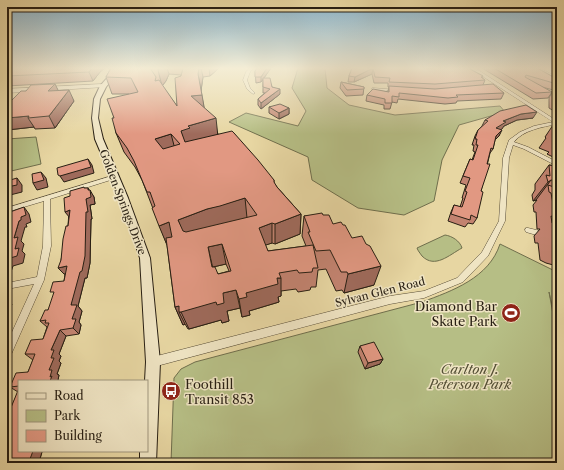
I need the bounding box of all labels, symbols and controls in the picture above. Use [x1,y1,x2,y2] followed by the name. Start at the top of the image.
[96,147,150,257] street label: Golden Springs Drive
[334,274,427,310] street label: Sylvan Glen Road
[415,298,498,329] place label: Diamond Bar Skate Park
[500,302,522,324] sports icon: Diamond Bar Skate Park
[428,361,511,392] park label: Carlton J. Peterson Park
[185,376,254,407] place label: Foothill Transit 853
[18,380,148,452] legend
[160,380,182,402] bus stop icon: Foothill Transit 853
[54,388,84,403] text: Road
[54,408,81,423] text: Park
[54,428,102,443] text: Building

